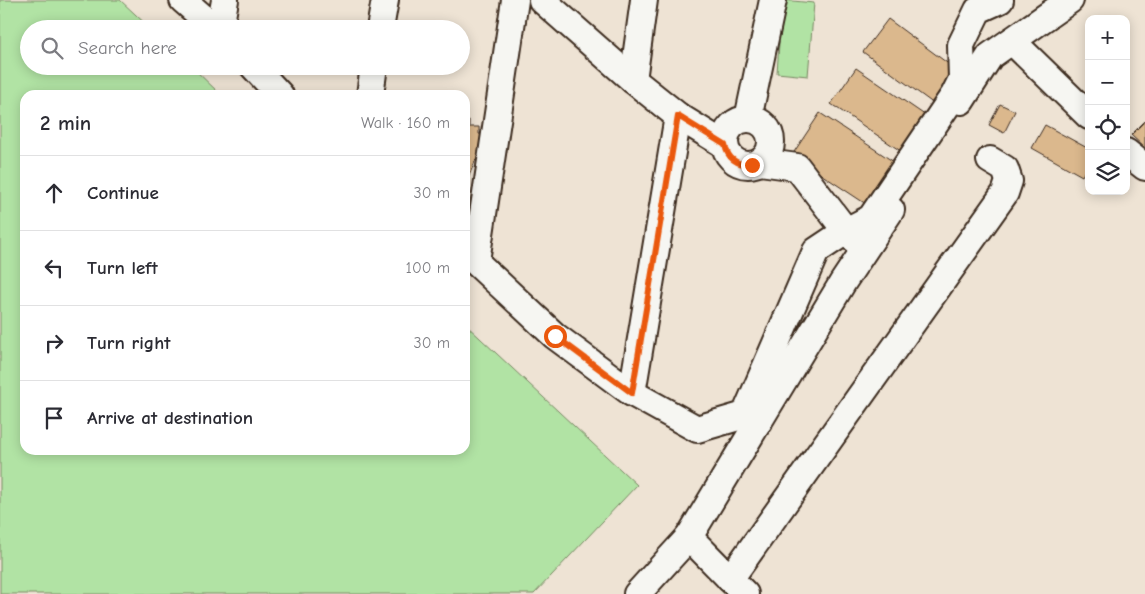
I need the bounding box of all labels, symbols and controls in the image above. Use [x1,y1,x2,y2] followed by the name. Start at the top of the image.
[1085,15,1130,195] map controls
[1085,15,1130,60] button: +
[20,20,470,75] search box
[38,34,66,62] icon: search
[78,37,177,59] text: Search here
[1085,60,1130,105] button: −
[1085,105,1130,150] button: locate
[40,111,91,135] text: 2 min
[361,114,450,132] text: Walk · 160 m
[1085,150,1130,195] button: layers
[741,154,764,177] route end
[40,179,68,207] icon: ahead
[87,182,159,204] text: Continue
[414,184,450,202] text: 30 m
[40,254,68,282] icon: left
[87,257,158,279] text: Turn left
[406,259,450,277] text: 100 m
[544,325,567,348] route start
[40,329,68,357] icon: right
[87,332,171,354] text: Turn right
[414,334,450,352] text: 30 m
[40,404,68,432] icon: arrive
[87,407,253,429] text: Arrive at destination

